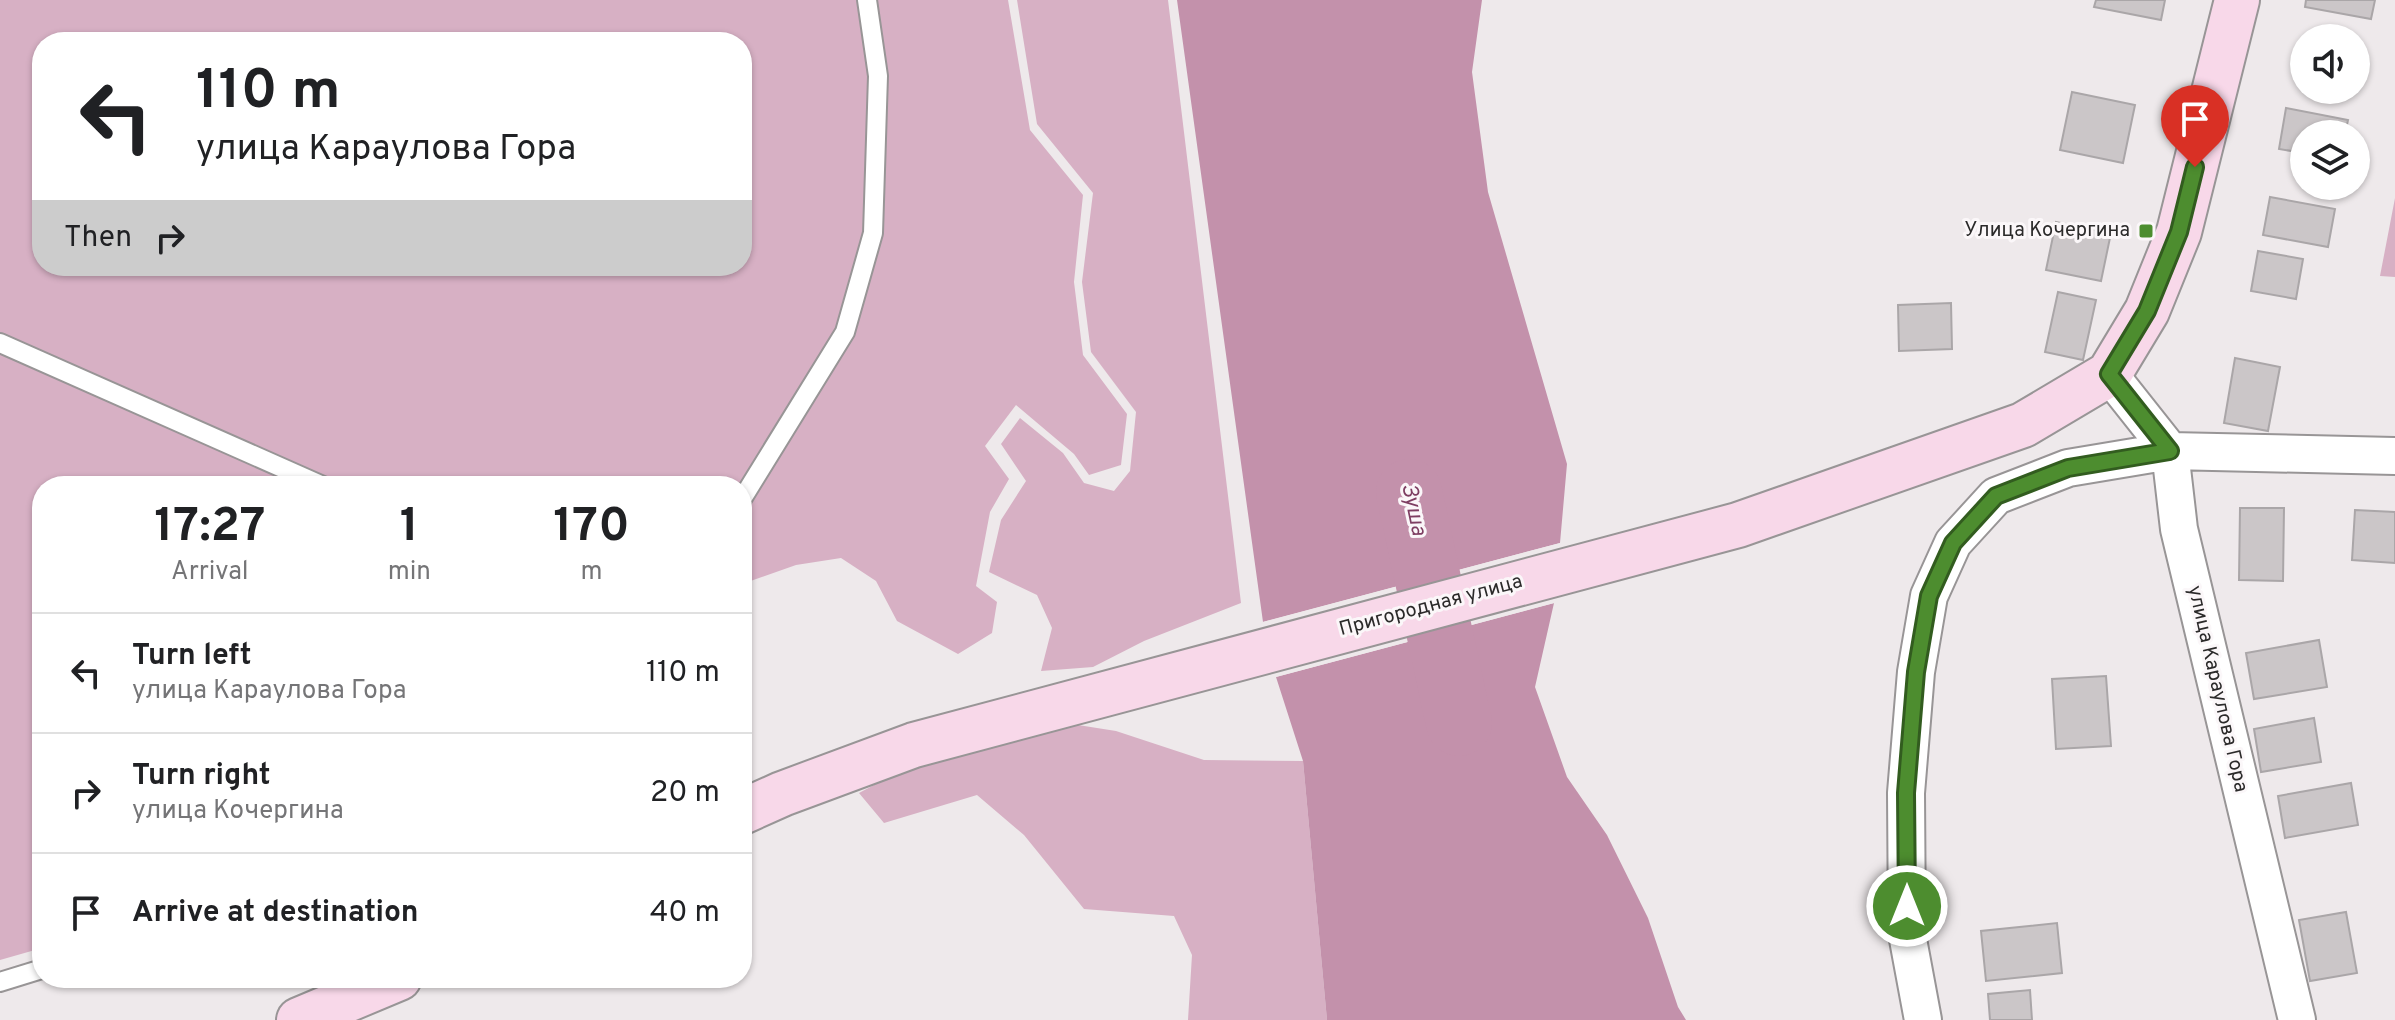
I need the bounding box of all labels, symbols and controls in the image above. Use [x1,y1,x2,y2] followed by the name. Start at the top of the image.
[2290,24,2370,200] map controls
[2290,24,2370,104] button: sound
[196,58,341,128] text: 110 m
[64,64,168,168] icon: left
[2161,85,2229,167] pin
[2173,97,2217,141] icon: arrive
[2290,120,2370,200] button: layers
[196,127,576,173] text: улица Караулова Гора
[148,216,192,260] icon: right
[1964,218,2130,244] place label: Улица Кочергина
[64,220,132,257] text: Then
[2137,222,2155,240] marker: Улица Кочергина
[1394,482,1432,539] water label: Зуша
[154,498,265,558] text: 17:27
[400,498,419,558] text: 1
[553,498,630,558] text: 170
[171,556,249,589] text: Arrival
[388,556,431,589] text: min
[580,556,603,589] text: m
[1336,569,1526,643] street label: Пригородная улица
[2181,583,2253,795] street label: улица Караулова Гора
[132,638,252,675] text: Turn left
[64,651,108,695] icon: left
[646,655,720,692] text: 110 m
[132,675,407,708] text: улица Караулова Гора
[132,758,270,795] text: Turn right
[64,771,108,815] icon: right
[650,775,720,812] text: 20 m
[132,795,344,828] text: улица Кочергина
[1865,864,1949,948] position arrow
[64,891,108,935] icon: arrive
[132,895,418,932] text: Arrive at destination
[650,895,720,932] text: 40 m

